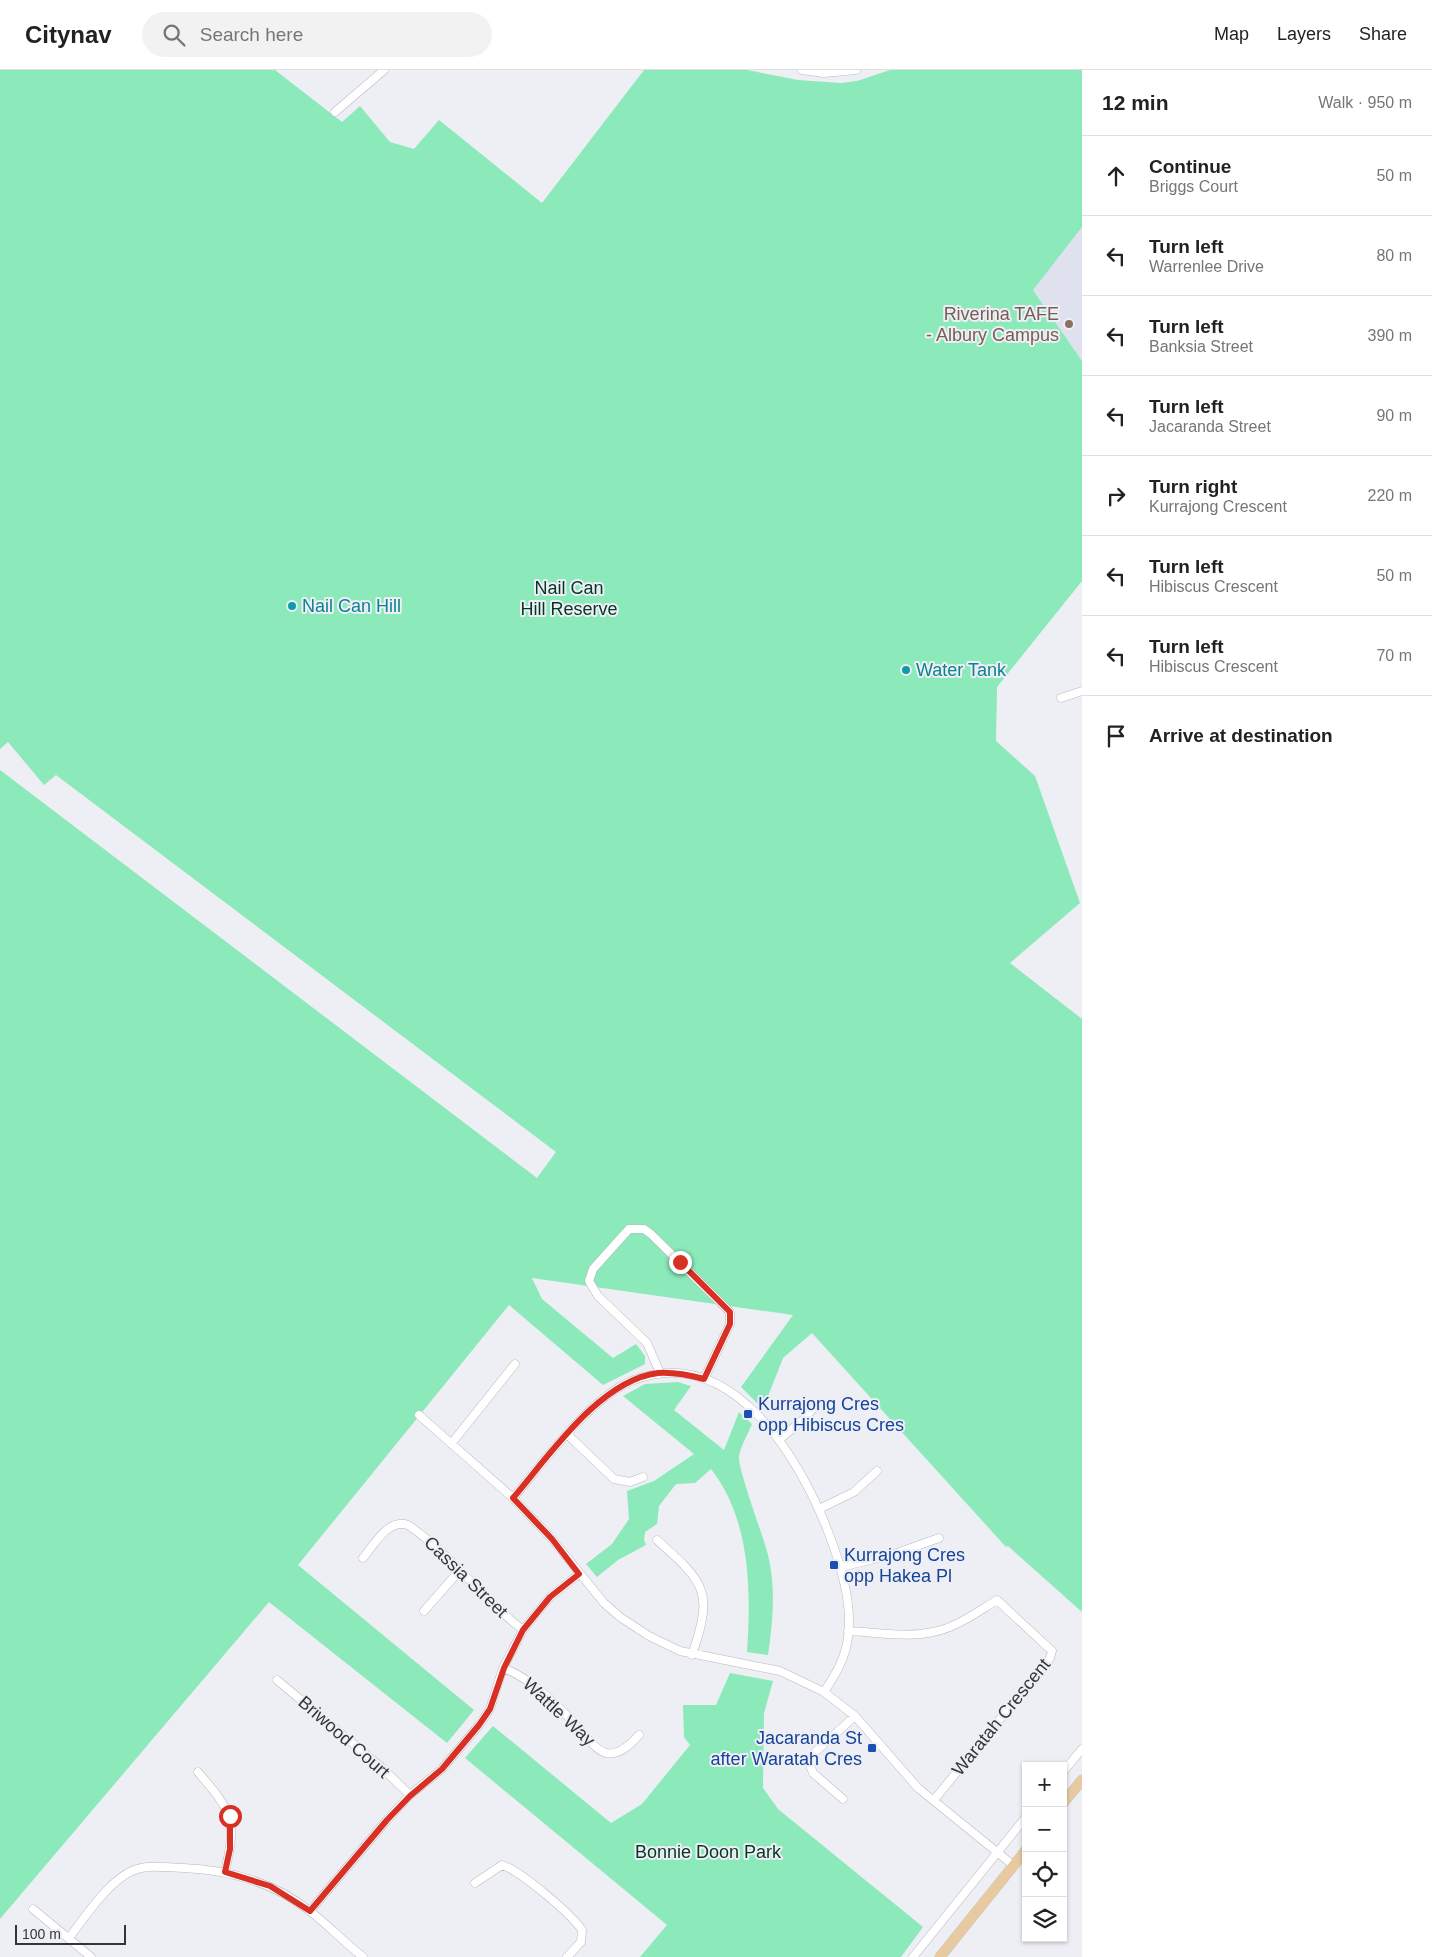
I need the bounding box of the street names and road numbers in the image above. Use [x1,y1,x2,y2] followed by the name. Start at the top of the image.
[420,1532,512,1622] street label: Cassia Street
[948,1655,1054,1779] street label: Waratah Crescent
[519,1674,599,1750] street label: Wattle Way
[294,1692,394,1782] street label: Briwood Court

